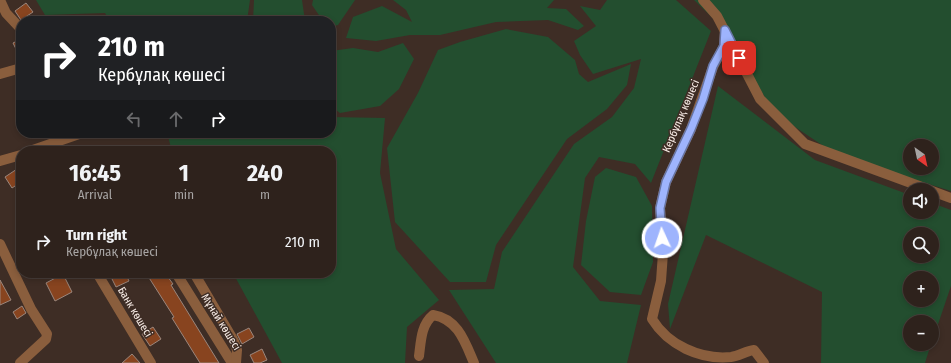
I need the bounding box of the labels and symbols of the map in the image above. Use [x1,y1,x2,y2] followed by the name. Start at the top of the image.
[722,41,756,75] pin
[660,77,702,154] street label: Кербұлақ көшесі
[903,139,939,175] north arrow
[641,217,683,259] position arrow
[115,284,155,340] street label: Банк көшесі
[199,291,244,353] street label: Мұнай көшесі

